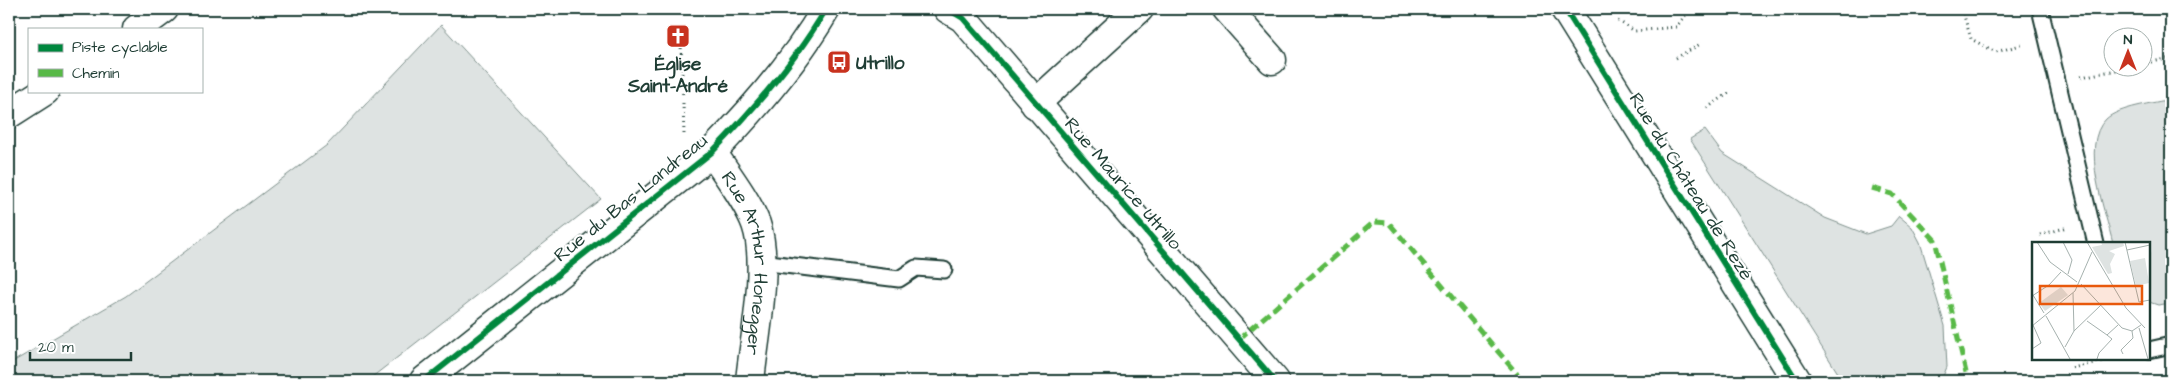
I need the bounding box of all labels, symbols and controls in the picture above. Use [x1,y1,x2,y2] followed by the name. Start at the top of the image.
[665,23,691,49] church icon: Église Saint-André
[28,28,202,92] legend
[2102,28,2152,78] north arrow
[2124,30,2133,50] text: N
[72,37,168,59] text: Piste cyclable
[826,49,852,75] bus stop icon: Utrillo
[856,50,905,77] place label: Utrillo
[627,51,729,100] place label: Église Saint-André
[72,63,120,84] text: Chemin
[1622,88,1760,286] street label: Rue du Château de Rezé
[1058,112,1188,256] street label: Rue Maurice Utrillo
[548,128,714,269] street label: Rue du Bas Landreau
[714,166,774,357] street label: Rue Arthur Honegger
[2032,242,2150,360] inset map
[30,330,131,362] scale bar
[38,337,74,358] text: 20 m

